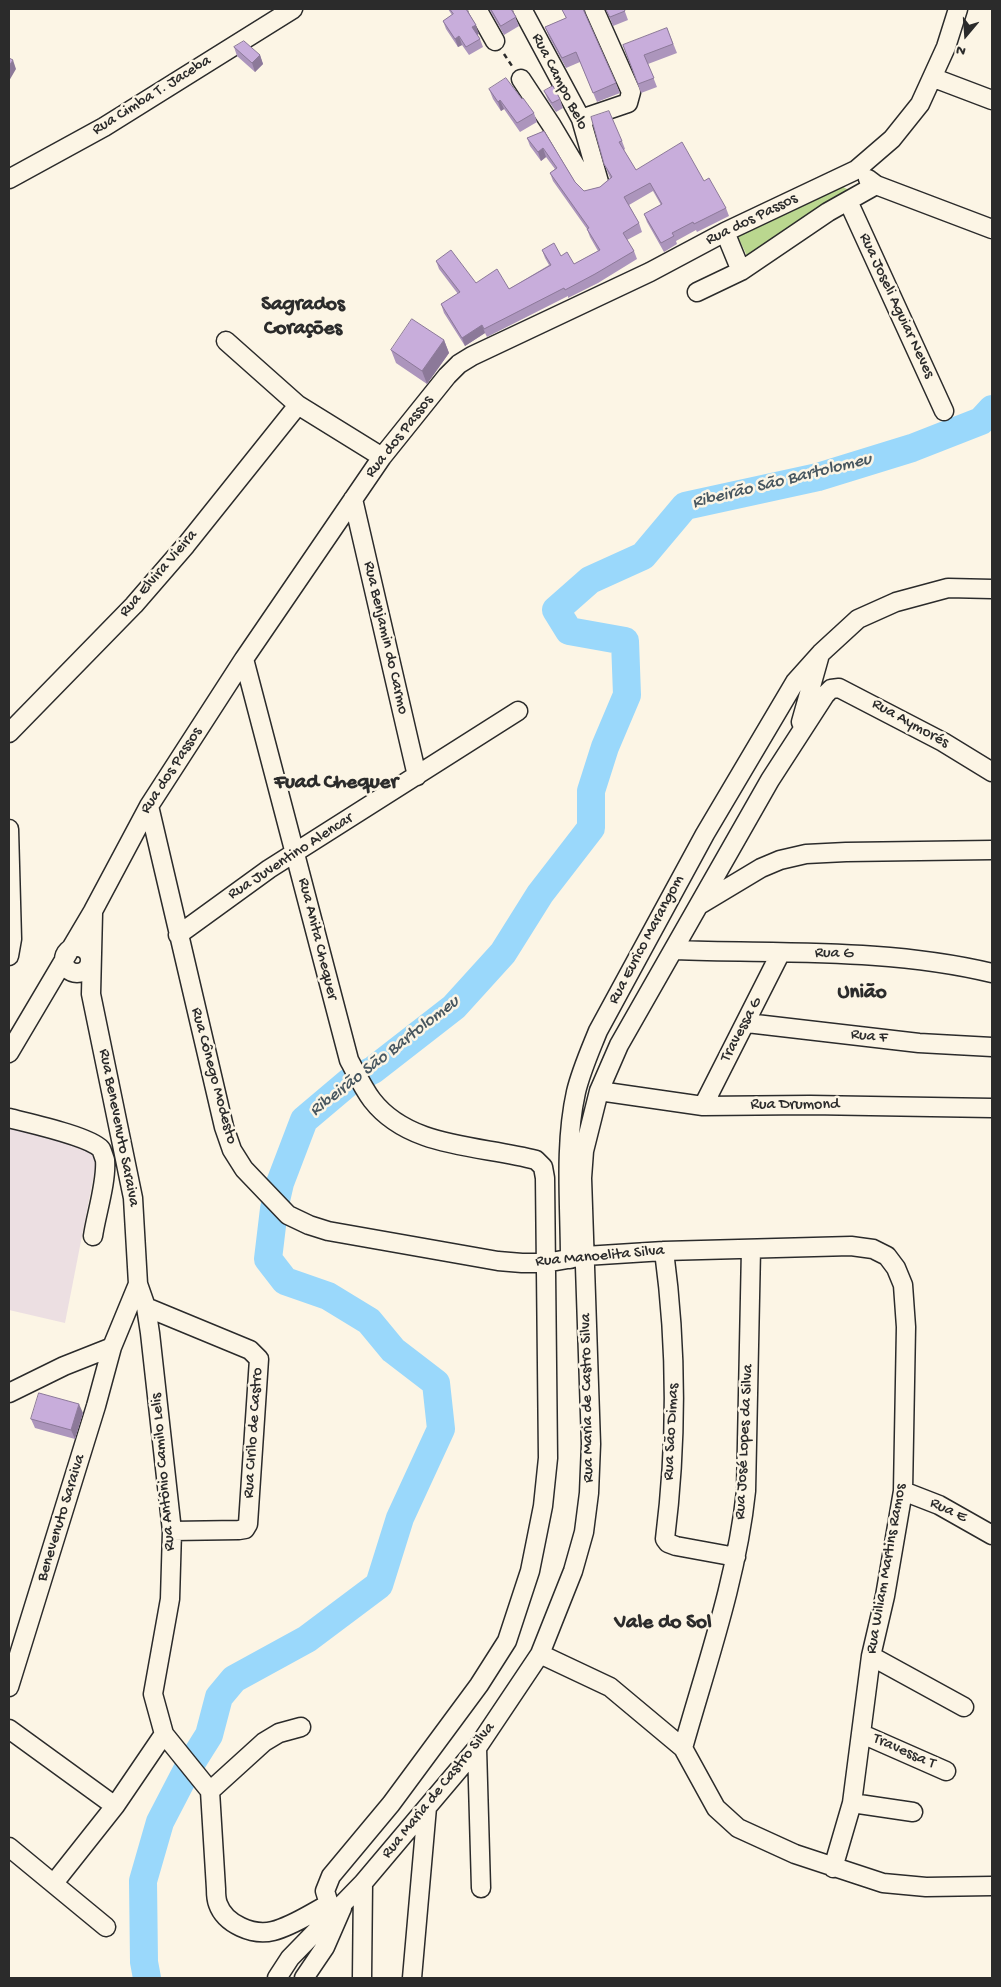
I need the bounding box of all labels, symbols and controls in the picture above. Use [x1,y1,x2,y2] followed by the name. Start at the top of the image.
[941,10,991,60] north arrow
[526,31,592,133] street label: Rua Campo Belo
[954,40,968,59] text: N
[89,52,215,140] street label: Rua Cimba T. Jaceba
[703,190,801,250] street label: Rua dos Passos
[854,230,938,382] street label: Rua Joseli Aguiar Neves
[261,293,345,343] district label: Sagrados Corações
[362,392,438,482] street label: Rua dos Passos
[690,449,874,515] water label: Ribeirão São Bartolomeu
[116,526,202,622] street label: Rua Elvira Vieira
[358,559,412,717] street label: Rua Benjamin do Carmo
[868,695,952,753] street label: Rua Aymorés
[137,724,207,818] street label: Rua dos Passos
[274,771,398,797] district label: Fuad Chequer
[225,809,357,905] street label: Rua Juventino Alencar
[605,872,689,1008] street label: Rua Eurico Marangom
[293,876,341,1002] street label: Rua Anita Chequer
[815,944,853,964] street label: Rua G
[837,981,887,1007] district label: União
[306,992,464,1122] water label: Ribeirão São Bartolomeu
[717,994,767,1066] street label: Travessa G
[186,1006,240,1146] street label: Rua Cônego Modesto
[850,1026,888,1048] street label: Rua F
[93,1048,143,1208] street label: Rua Benevenuto Saraiva
[751,1096,839,1116] street label: Rua Drumond
[535,1242,665,1272] street label: Rua Manoelita Silva
[577,1313,599,1483] street label: Rua Maria de Castro Silva
[731,1364,759,1520] street label: Rua José Lopes da Silva
[240,1367,268,1499] street label: Rua CIrilo de Castro
[660,1383,684,1481] street label: Rua São Dimas
[148,1392,180,1552] street label: Rua Antônio Camilo Lelis
[34,1452,90,1584] street label: Benevenuto Saraiva
[863,1482,911,1656] street label: Rua Wiliam Martins Ramos
[926,1494,970,1528] street label: Rua E
[614,1611,712,1637] district label: Vale do Sol
[378,1719,500,1863] street label: Rua Maria de Castro Silva
[870,1730,938,1774] street label: Travessa T

